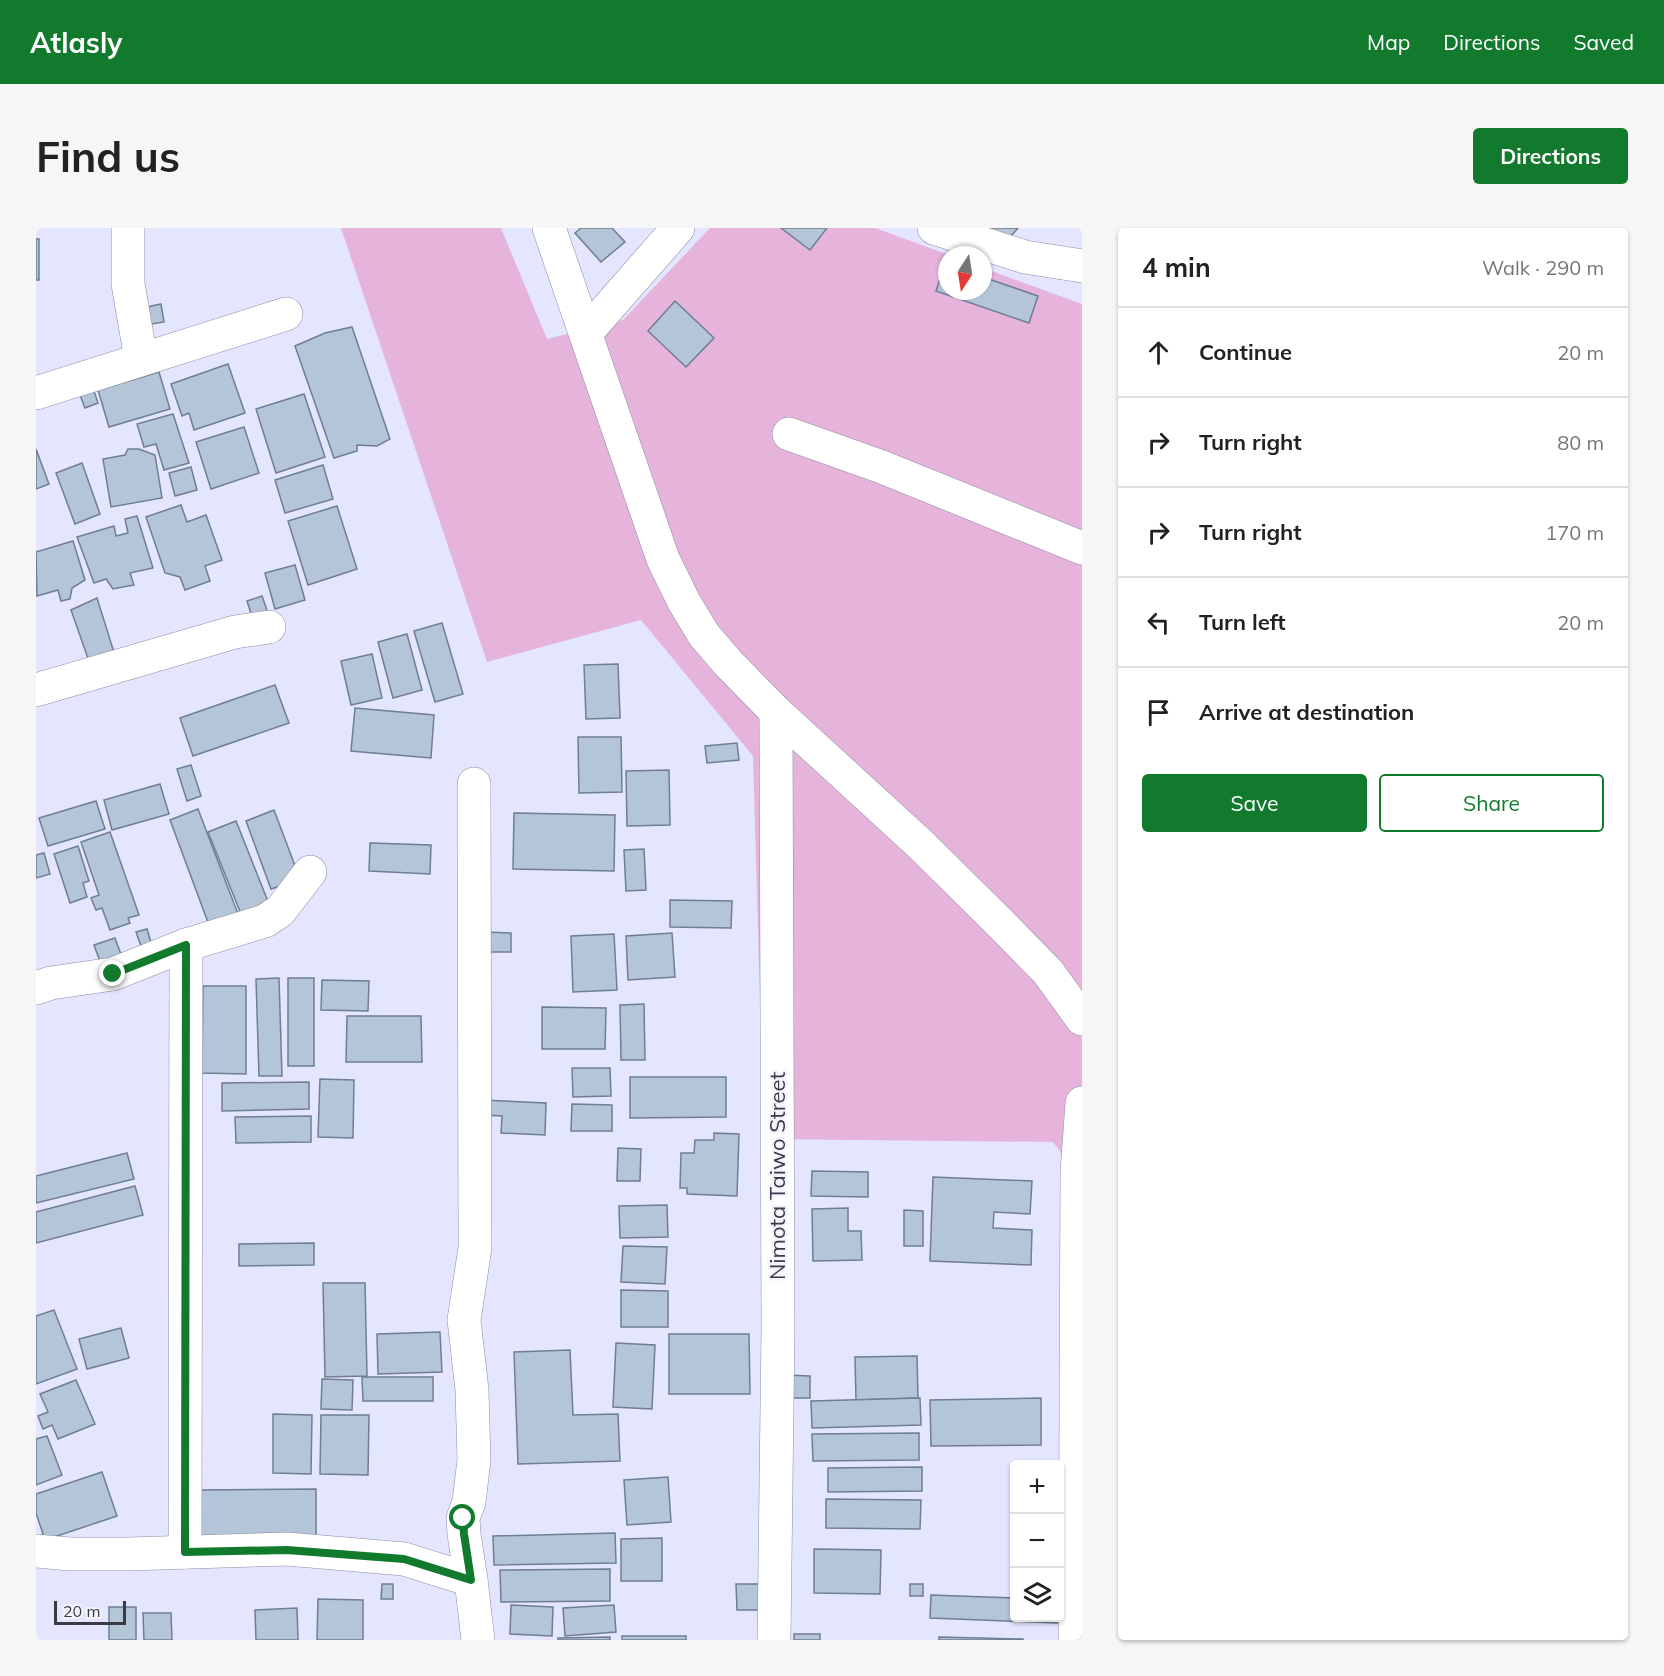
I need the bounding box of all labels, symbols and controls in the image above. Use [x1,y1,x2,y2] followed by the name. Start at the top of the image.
[30,25,122,60] text: Atlasly
[1367,29,1410,55] text: Map
[1443,29,1540,55] text: Directions
[1573,29,1634,55] text: Saved
[1473,128,1628,184] button: Directions
[36,130,180,183] text: Find us
[938,246,992,300] north arrow
[1142,251,1211,284] text: 4 min
[1482,255,1604,280] text: Walk · 290 m
[1142,336,1175,369] icon: ahead
[1199,338,1292,366] text: Continue
[1557,340,1604,365] text: 20 m
[1142,426,1175,459] icon: right
[1199,428,1302,456] text: Turn right
[1557,430,1604,455] text: 80 m
[1142,516,1175,549] icon: right
[1199,518,1302,546] text: Turn right
[1545,520,1604,545] text: 170 m
[1142,606,1175,639] icon: left
[1199,608,1286,636] text: Turn left
[1557,610,1604,635] text: 20 m
[1142,696,1175,729] icon: arrive
[1199,698,1414,726] text: Arrive at destination
[1142,774,1367,832] button: Save
[1379,774,1604,832] button: Share
[99,960,125,986] route end
[763,1072,791,1280] street label: Nimota Taiwo Street
[1010,1460,1064,1622] map controls
[1010,1460,1064,1514] button: +
[449,1504,475,1530] route start
[1010,1514,1064,1568] button: −
[1010,1568,1064,1622] button: layers
[54,1598,126,1626] scale bar
[63,1601,100,1621] text: 20 m

